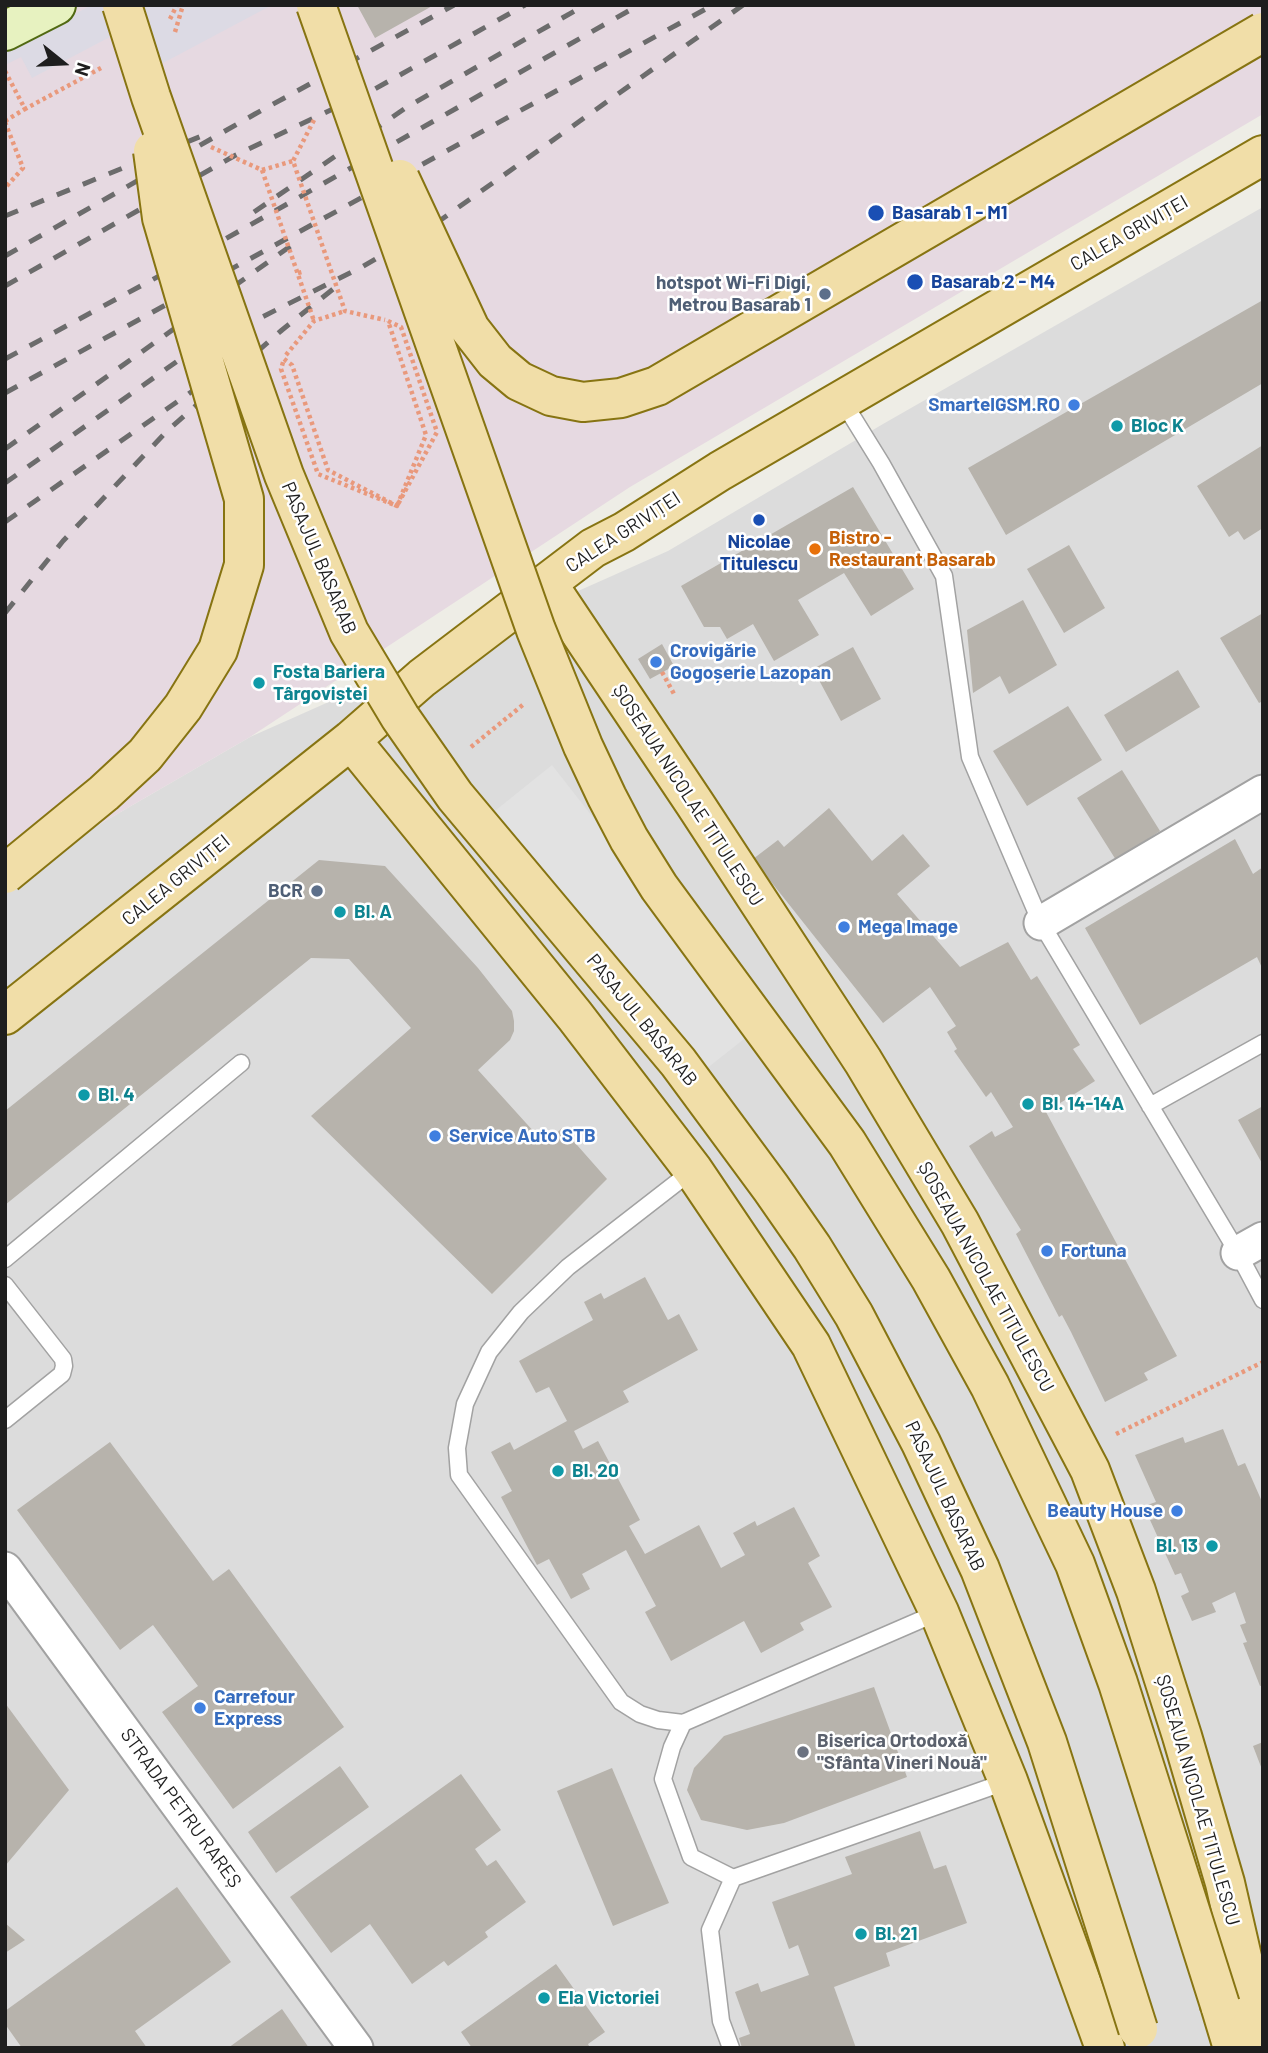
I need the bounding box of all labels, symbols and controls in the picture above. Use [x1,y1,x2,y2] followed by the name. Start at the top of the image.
[28,28,98,98] north arrow
[71,60,96,79] text: N
[1066,190,1192,276] street label: CALEA GRIVIȚEI
[892,202,1007,224] place label: Basarab 1 - M1
[866,203,886,223] marker: Basarab 1 - M1
[931,271,1055,293] place label: Basarab 2 - M4
[656,272,811,316] place label: hotspot Wi-Fi Digi, Metrou Basarab 1
[905,272,925,292] marker: Basarab 2 - M4
[817,286,833,302] marker: hotspot Wi-Fi Digi, Metrou Basarab 1
[928,394,1060,416] place label: SmartelGSM.RO
[1066,397,1082,413] marker: SmartelGSM.RO
[1131,415,1184,437] place label: Bloc K
[1109,418,1125,434] marker: Bloc K
[277,478,361,638] street label: PASAJUL BASARAB
[561,486,685,578] street label: CALEA GRIVIȚEI
[751,512,767,528] marker: Nicolae Titulescu
[829,527,996,571] place label: Bistro - Restaurant Basarab
[720,531,798,575] place label: Nicolae Titulescu
[807,541,823,557] marker: Bistro - Restaurant Basarab
[670,640,831,684] place label: Crovigărie Gogoșerie Lazopan
[648,654,664,670] marker: Crovigărie Gogoșerie Lazopan
[273,661,385,705] place label: Fosta Bariera Târgoviștei
[251,675,267,691] marker: Fosta Bariera Târgoviștei
[608,680,768,910] street label: ȘOSEAUA NICOLAE TITULESCU
[117,830,235,930] street label: CALEA GRIVIȚEI
[268,880,303,902] place label: BCR
[309,883,325,899] marker: BCR
[354,901,392,923] place label: Bl. A
[332,904,348,920] marker: Bl. A
[858,916,958,938] place label: Mega Image
[836,919,852,935] marker: Mega Image
[582,949,702,1091] street label: PASAJUL BASARAB
[98,1084,135,1106] place label: Bl. 4
[76,1087,92,1103] marker: Bl. 4
[1042,1093,1124,1115] place label: Bl. 14-14A
[1020,1096,1036,1112] marker: Bl. 14-14A
[449,1125,596,1147] place label: Service Auto STB
[427,1128,443,1144] marker: Service Auto STB
[913,1158,1059,1396] street label: ȘOSEAUA NICOLAE TITULESCU
[1061,1240,1127,1262] place label: Fortuna
[1039,1243,1055,1259] marker: Fortuna
[900,1417,990,1575] street label: PASAJUL BASARAB
[572,1460,619,1482] place label: Bl. 20
[550,1463,566,1479] marker: Bl. 20
[1047,1500,1163,1522] place label: Beauty House
[1169,1503,1185,1519] marker: Beauty House
[1156,1535,1198,1557] place label: Bl. 13
[1204,1538,1220,1554] marker: Bl. 13
[1151,1672,1245,1928] street label: ȘOSEAUA NICOLAE TITULESCU
[214,1686,295,1730] place label: Carrefour Express
[192,1700,208,1716] marker: Carrefour Express
[116,1724,246,1892] street label: STRADA PETRU RAREȘ
[817,1730,987,1774] place label: Biserica Ortodoxă "Sfânta Vineri Nouă"
[795,1744,811,1760] marker: Biserica Ortodoxă "Sfânta Vineri Nouă"
[875,1923,918,1945] place label: Bl. 21
[853,1926,869,1942] marker: Bl. 21
[558,1987,659,2009] place label: Ela Victoriei
[536,1990,552,2006] marker: Ela Victoriei

